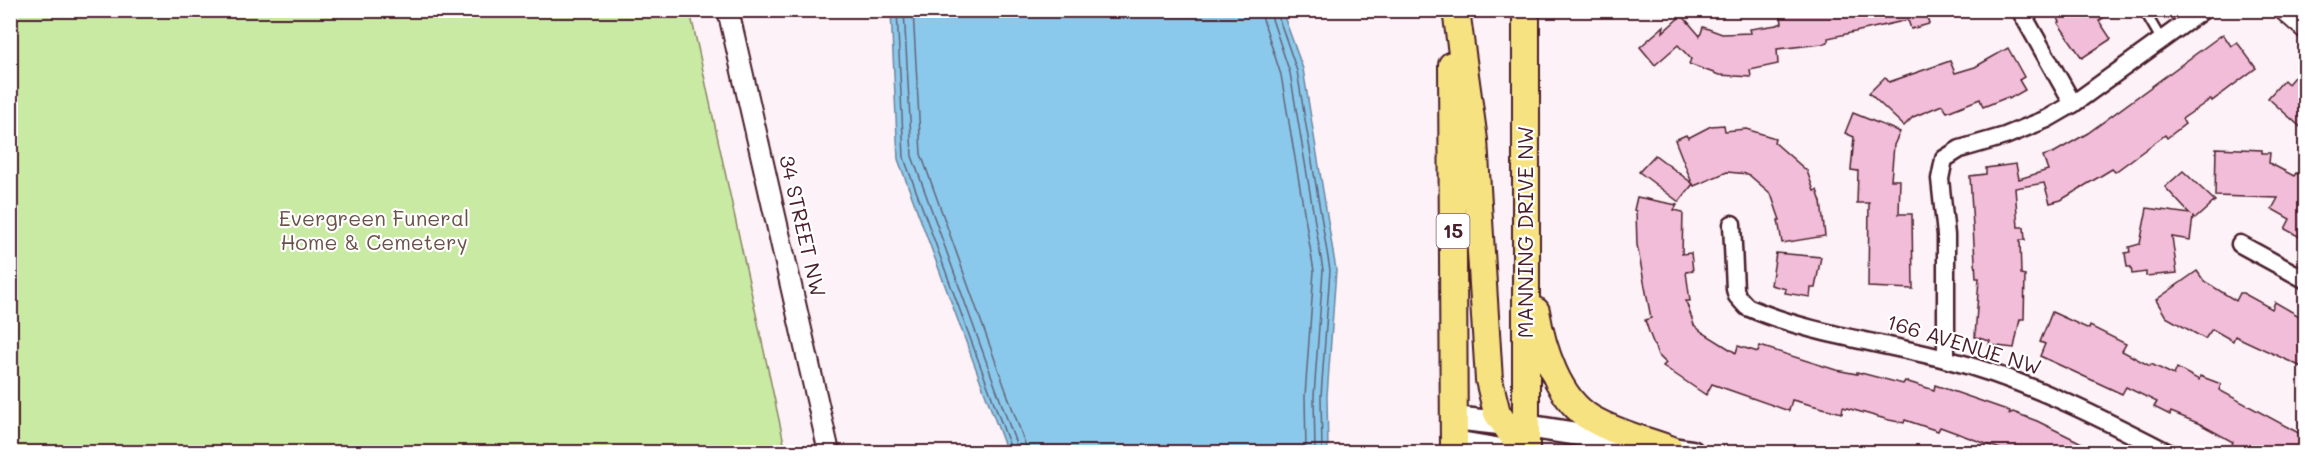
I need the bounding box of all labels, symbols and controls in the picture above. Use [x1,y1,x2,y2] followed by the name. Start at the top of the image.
[1511,126,1538,338] street label: MANNING DRIVE NW
[774,152,833,299] street label: 34 STREET NW
[279,204,469,255] park label: Evergreen Funeral Home & Cemetery
[1436,214,1470,248] road number: 15
[1884,307,2045,380] street label: 166 AVENUE NW

